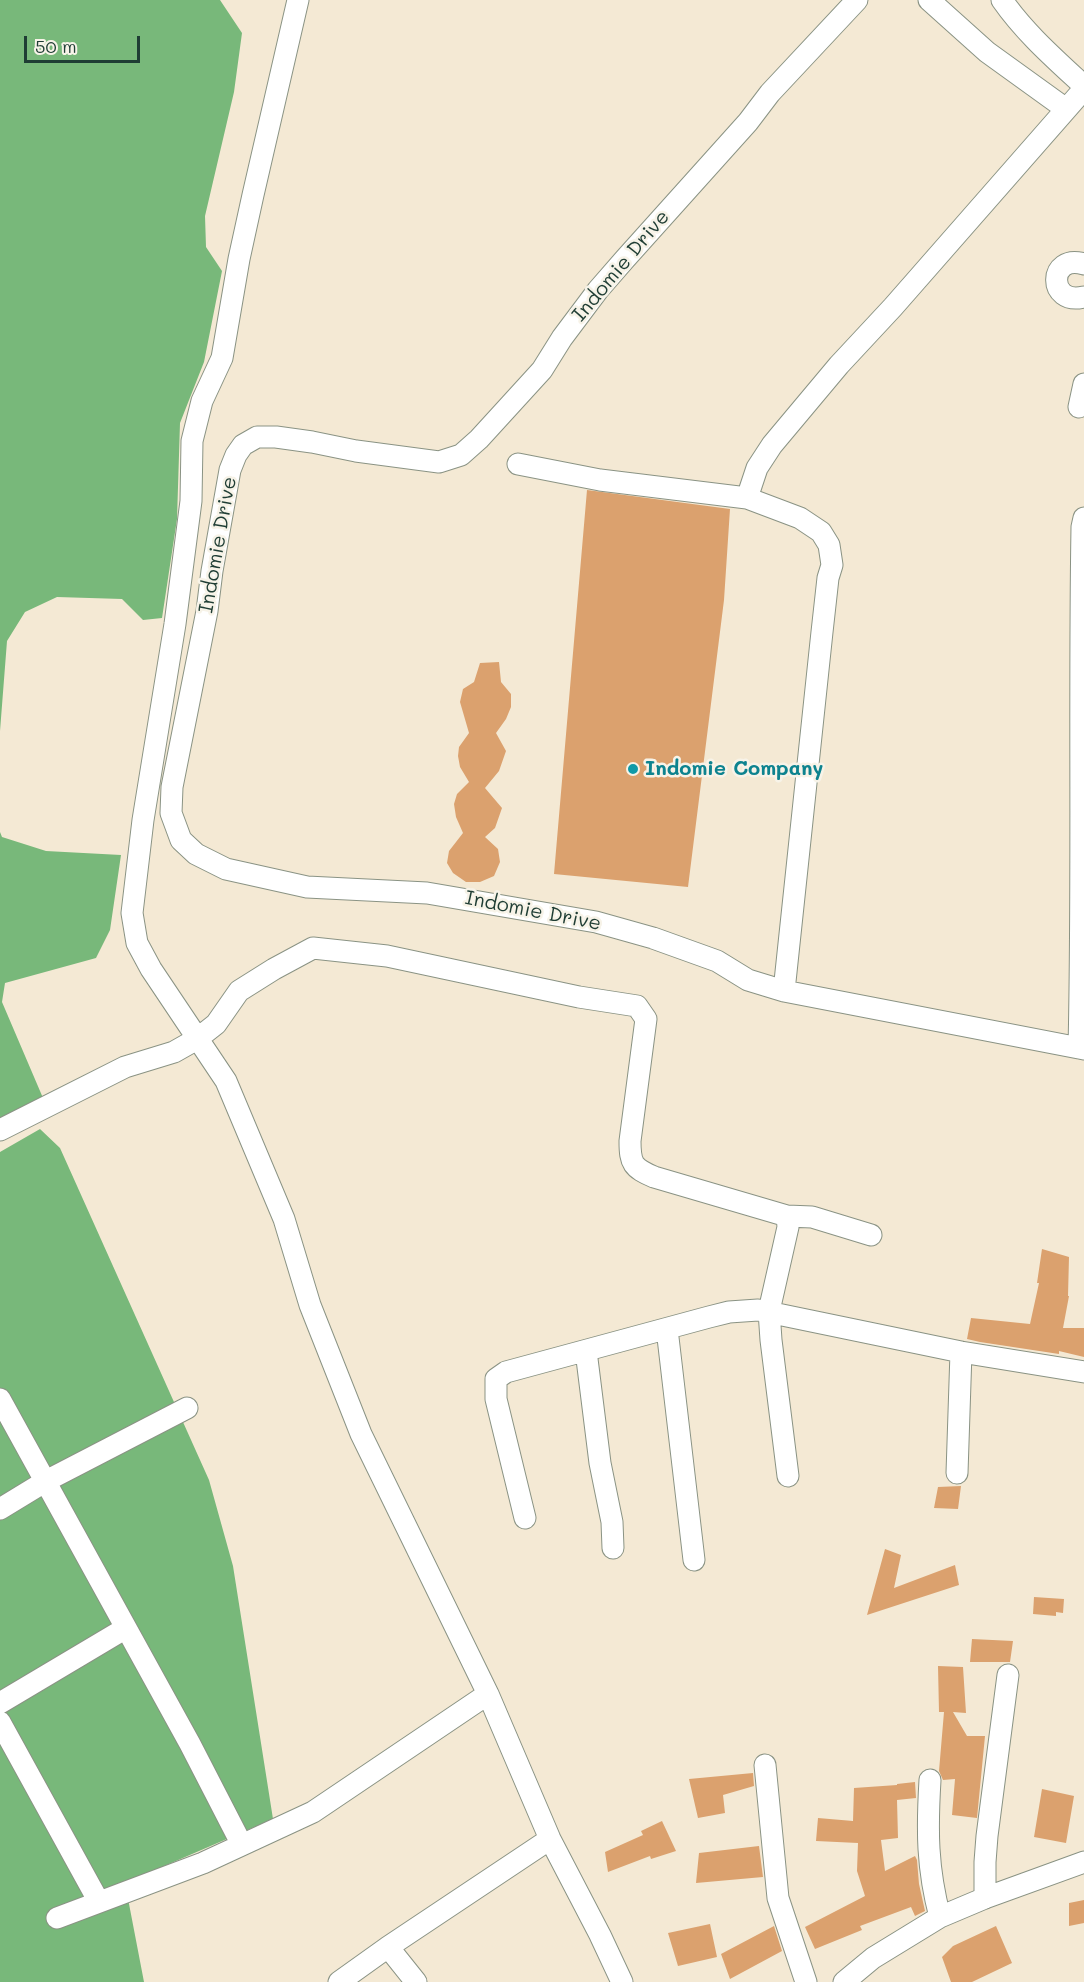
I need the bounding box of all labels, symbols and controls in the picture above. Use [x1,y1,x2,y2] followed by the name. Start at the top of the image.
[27,24,142,62] scale bar
[35,34,77,58] text: 50 m
[567,205,675,327] street label: Indomie Drive
[194,475,242,615] street label: Indomie Drive
[645,757,823,781] place label: Indomie Company
[626,762,640,776] marker: Indomie Company
[463,886,603,936] street label: Indomie Drive

